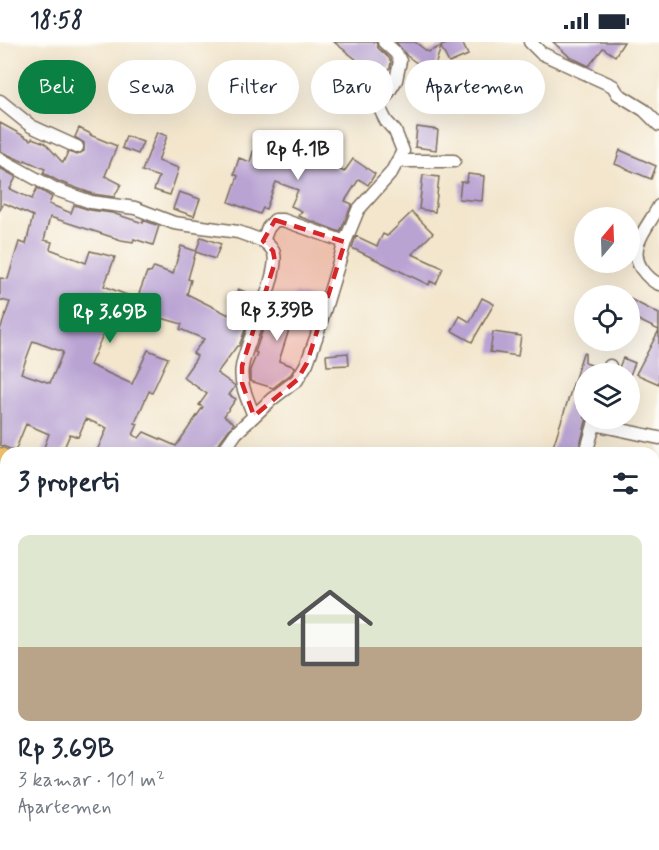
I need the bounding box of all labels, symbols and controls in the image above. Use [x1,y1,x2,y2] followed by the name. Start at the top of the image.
[30,7,83,35] text: 18:58
[18,60,96,114] chip: Beli
[108,60,196,114] chip: Sewa
[208,60,299,114] chip: Filter
[311,60,393,114] chip: Baru
[405,60,545,114] chip: Apartemen
[243,130,353,181] pin: Rp 4.1B
[266,136,330,163] text: Rp 4.1B
[574,207,640,273] north arrow
[574,207,640,429] map controls
[574,285,640,351] button: locate
[215,291,339,342] pin: Rp 3.39B
[48,293,172,344] pin: Rp 3.69B
[241,297,313,324] text: Rp 3.39B
[73,299,147,326] text: Rp 3.69B
[574,363,640,429] button: layers
[18,466,119,500] text: 3 properti
[609,467,642,500] icon: filters
[276,574,384,682] icon: home
[18,733,114,767] text: Rp 3.69B
[18,767,165,794] text: 3 kamar · 101 m²
[18,794,111,821] text: Apartemen

